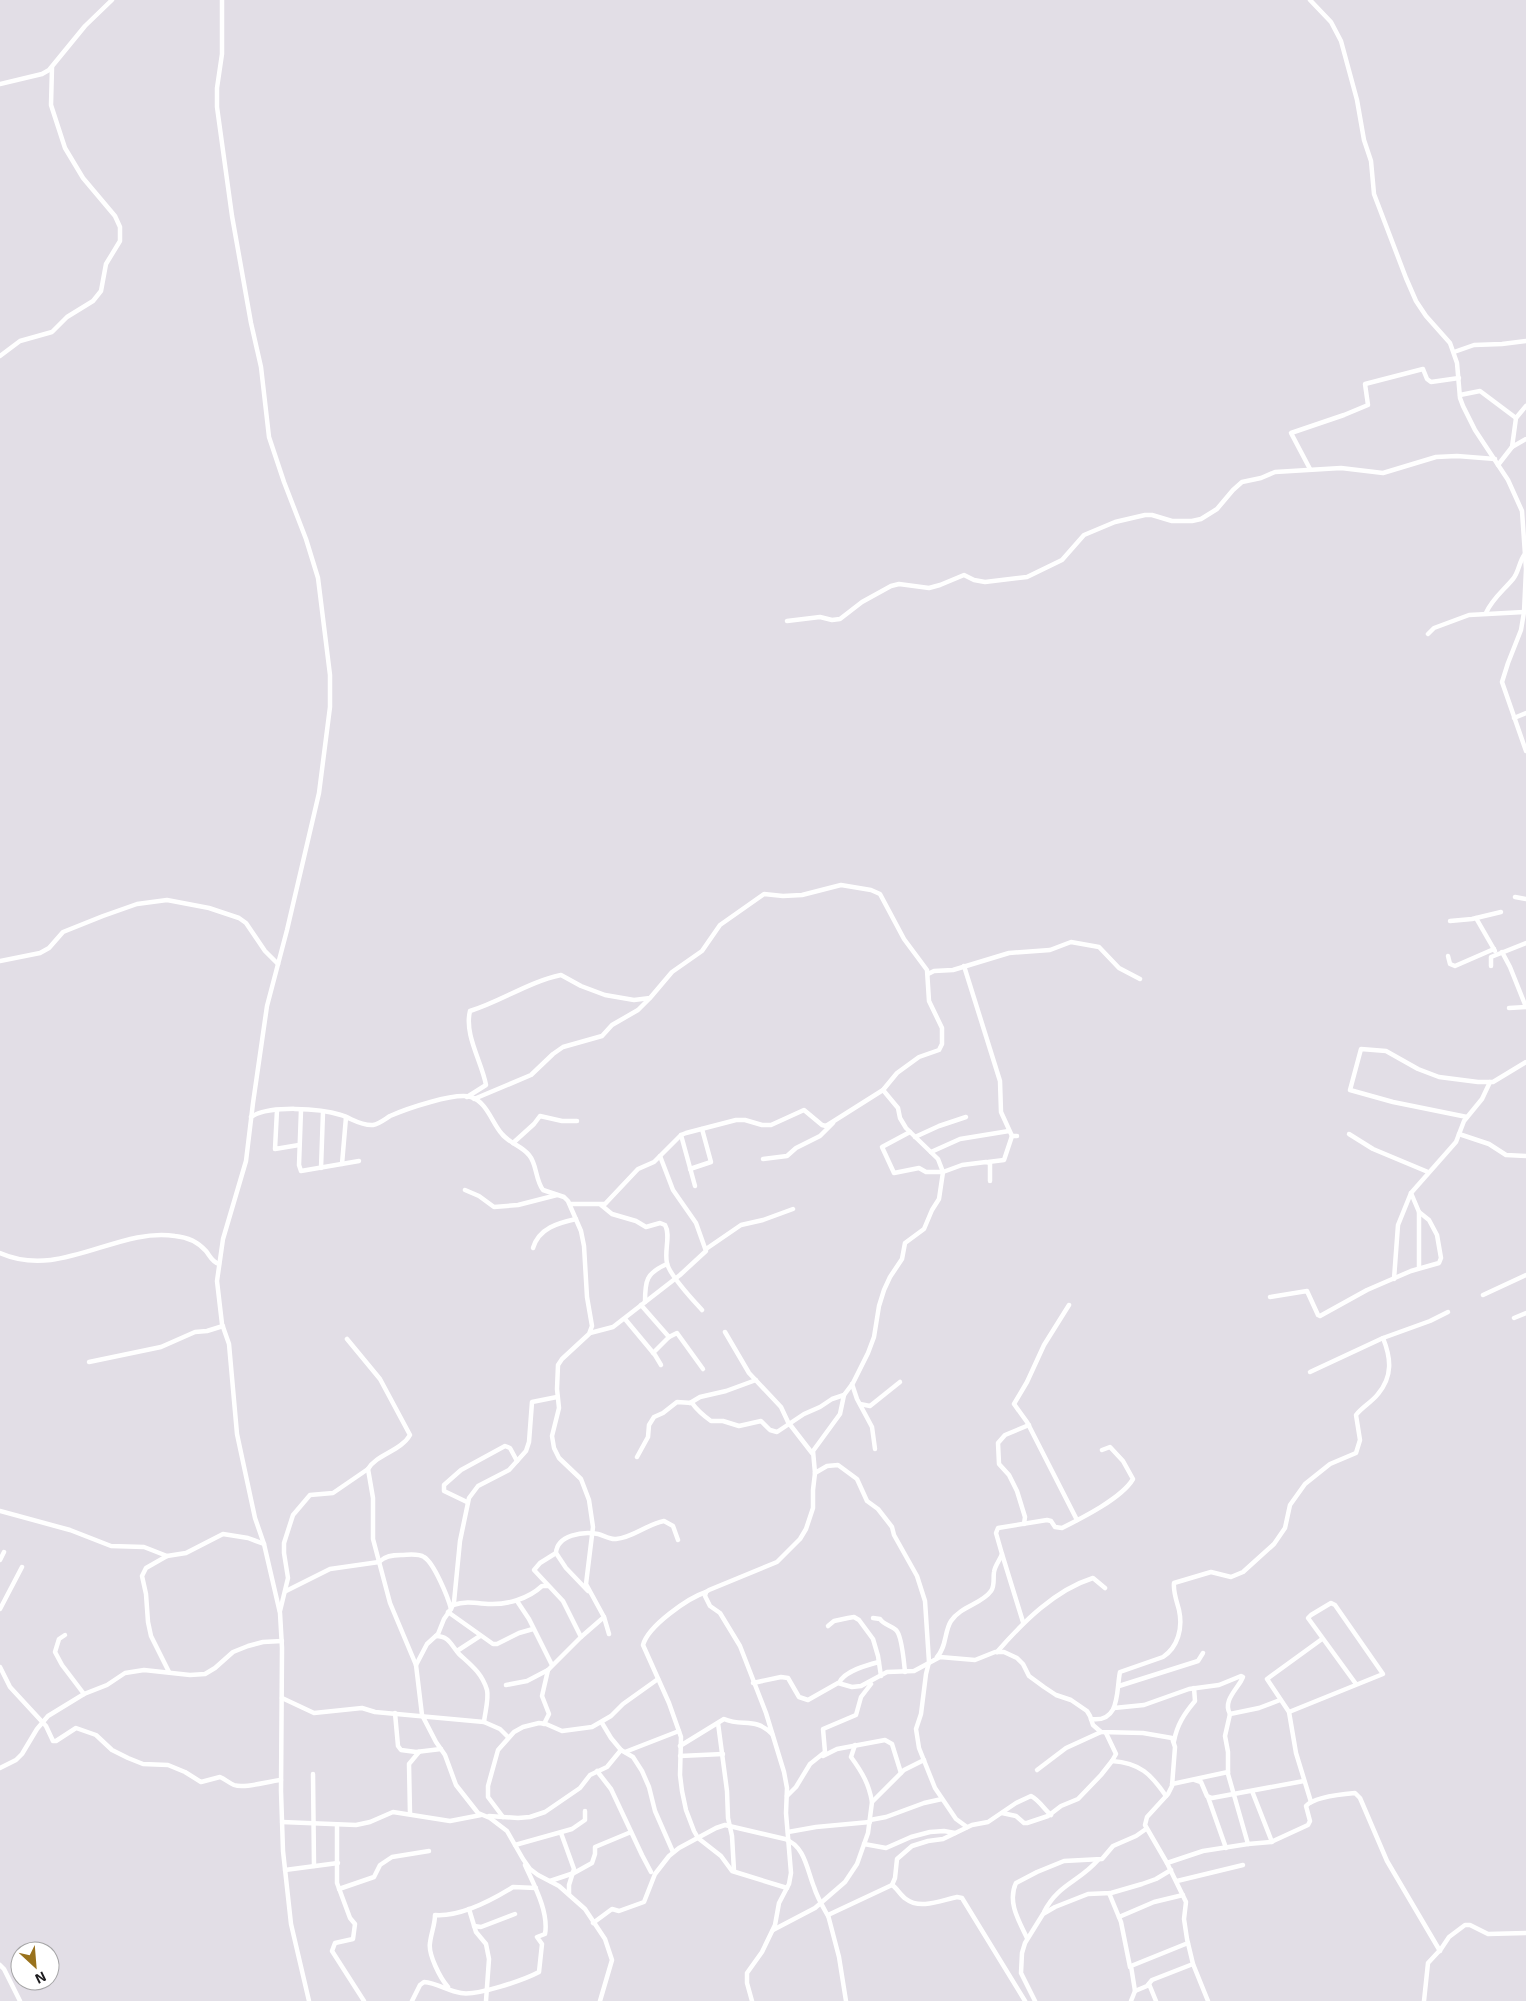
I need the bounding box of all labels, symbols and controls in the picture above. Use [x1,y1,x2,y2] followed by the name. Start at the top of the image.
[10,1941,60,1991] north arrow
[33,1968,49,1988] text: N

